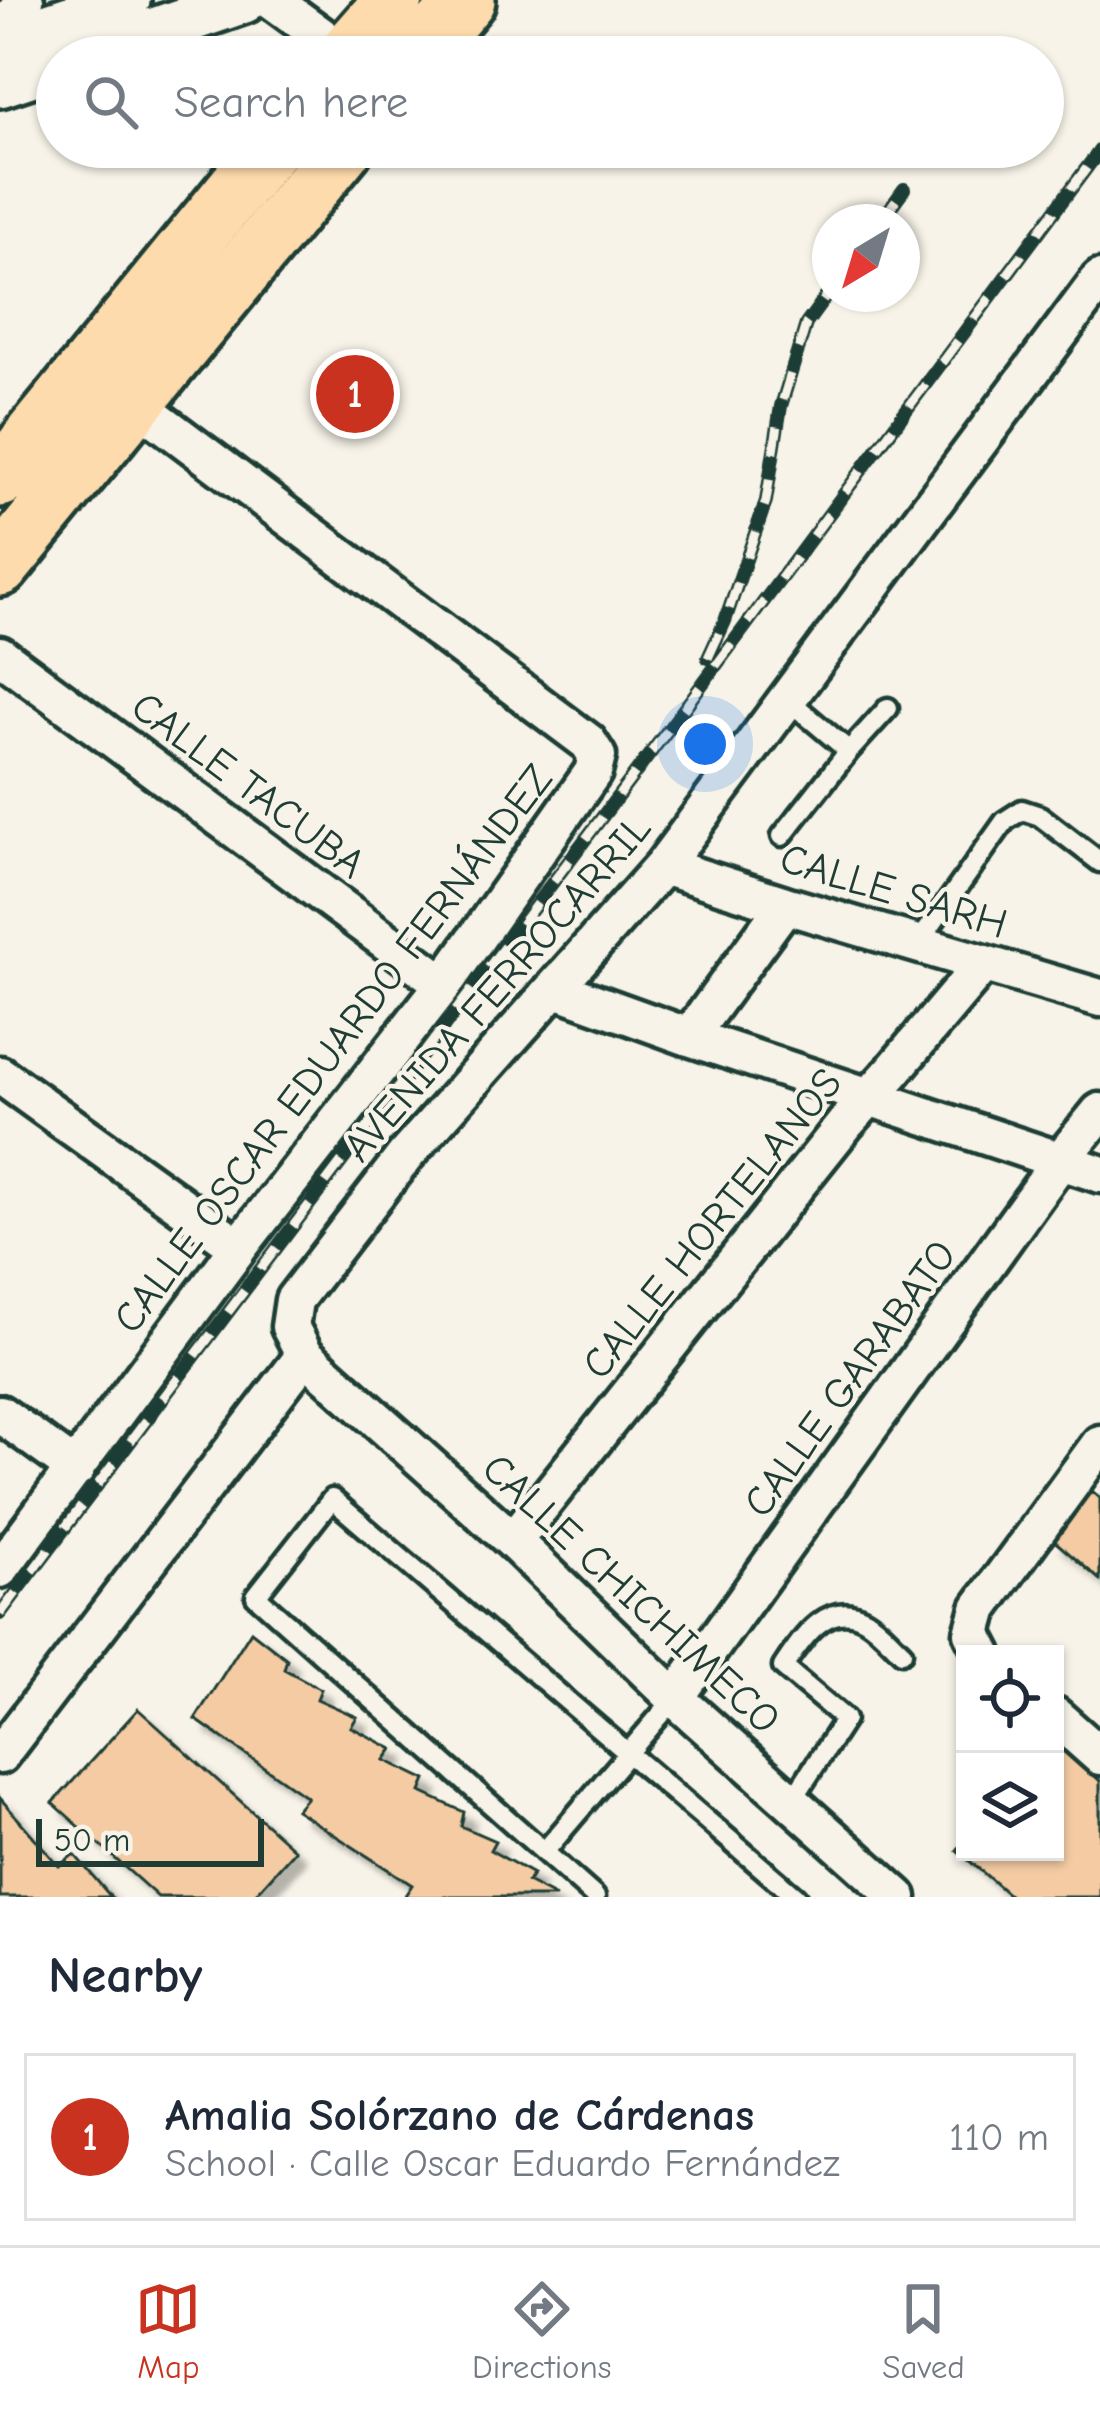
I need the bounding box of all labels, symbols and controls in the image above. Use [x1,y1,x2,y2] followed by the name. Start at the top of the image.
[36,36,1064,168] search box
[78,69,144,135] icon: search
[174,76,408,128] text: Search here
[812,204,920,312] north arrow
[316,349,394,439] pin: 1
[122,682,374,889] street label: CALLE TACUBA
[675,714,735,774] your location
[103,755,563,1343] street label: CALLE OSCAR EDUARDO FERNÁNDEZ
[333,804,661,1171] street label: AVENIDA FERROCARRIL
[774,834,1013,949] street label: CALLE SARH
[572,1059,852,1389] street label: CALLE HORTELANOS
[734,1231,967,1526] street label: CALLE GARABATO
[472,1444,790,1744] street label: CALLE CHICHIMECO
[956,1645,1064,1861] map controls
[956,1645,1064,1753] button: locate
[956,1753,1064,1861] button: layers
[36,1813,264,1866] scale bar
[54,1821,130,1859] text: 50 m
[48,1946,202,2005] text: Nearby
[165,2089,754,2141] text: Amalia Solórzano de Cárdenas
[82,2115,98,2160] text: 1
[949,2115,1049,2160] text: 110 m
[165,2141,840,2186] text: School · Calle Oscar Eduardo Fernández
[135,2276,201,2386] tab: Map
[472,2276,612,2386] tab: Directions
[882,2276,965,2386] tab: Saved

